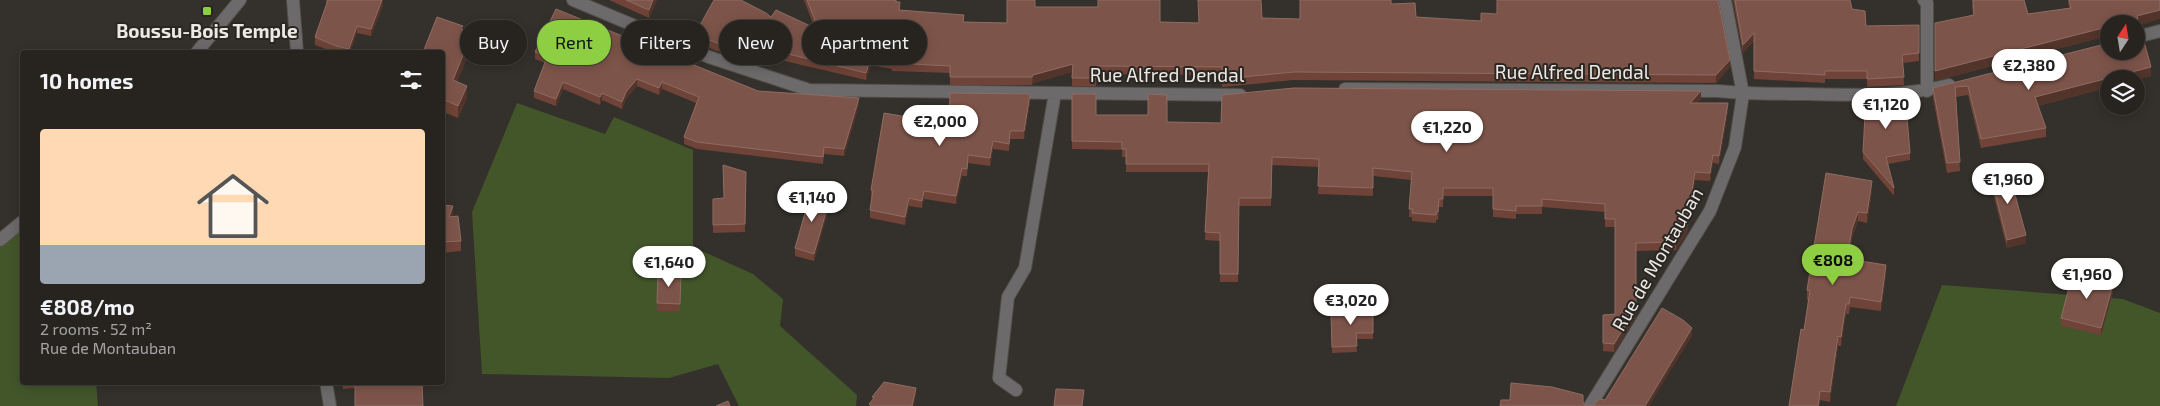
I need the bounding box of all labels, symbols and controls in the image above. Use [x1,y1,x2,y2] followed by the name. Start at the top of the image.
[201,5,213,17] marker: Boussu-Bois Temple
[2100,15,2145,60] north arrow
[2100,15,2145,115] map controls
[116,19,298,42] place label: Boussu-Bois Temple
[460,20,527,65] chip: Buy
[537,20,611,65] chip: Rent
[621,20,709,65] chip: Filters
[719,20,792,65] chip: New
[802,20,927,65] chip: Apartment
[1988,48,2070,91] pin: €2,380
[2003,55,2055,74] text: €2,380
[1495,60,1650,83] street label: Rue Alfred Dendal
[1090,63,1245,86] street label: Rue Alfred Dendal
[397,66,425,94] icon: filters
[40,68,133,93] text: 10 homes
[2100,70,2145,115] button: layers
[1845,88,1927,130] pin: €1,120
[1863,94,1909,113] text: €1,120
[899,104,981,147] pin: €2,000
[1406,110,1488,153] pin: €1,220
[913,111,967,130] text: €2,000
[1422,117,1472,136] text: €1,220
[188,161,278,251] icon: home
[1967,162,2049,205] pin: €1,960
[1983,169,2033,188] text: €1,960
[771,180,853,223] pin: €1,140
[1607,183,1707,335] street label: Rue de Montauban
[788,187,836,206] text: €1,140
[1803,244,1863,286] pin: €808
[628,246,710,288] pin: €1,640
[1813,250,1853,269] text: €808
[644,252,694,271] text: €1,640
[2046,258,2128,300] pin: €1,960
[2062,264,2112,283] text: €1,960
[1310,284,1392,326] pin: €3,020
[1325,290,1377,309] text: €3,020
[40,294,135,319] text: €808/mo
[40,319,152,338] text: 2 rooms · 52 m²
[40,338,176,357] text: Rue de Montauban

